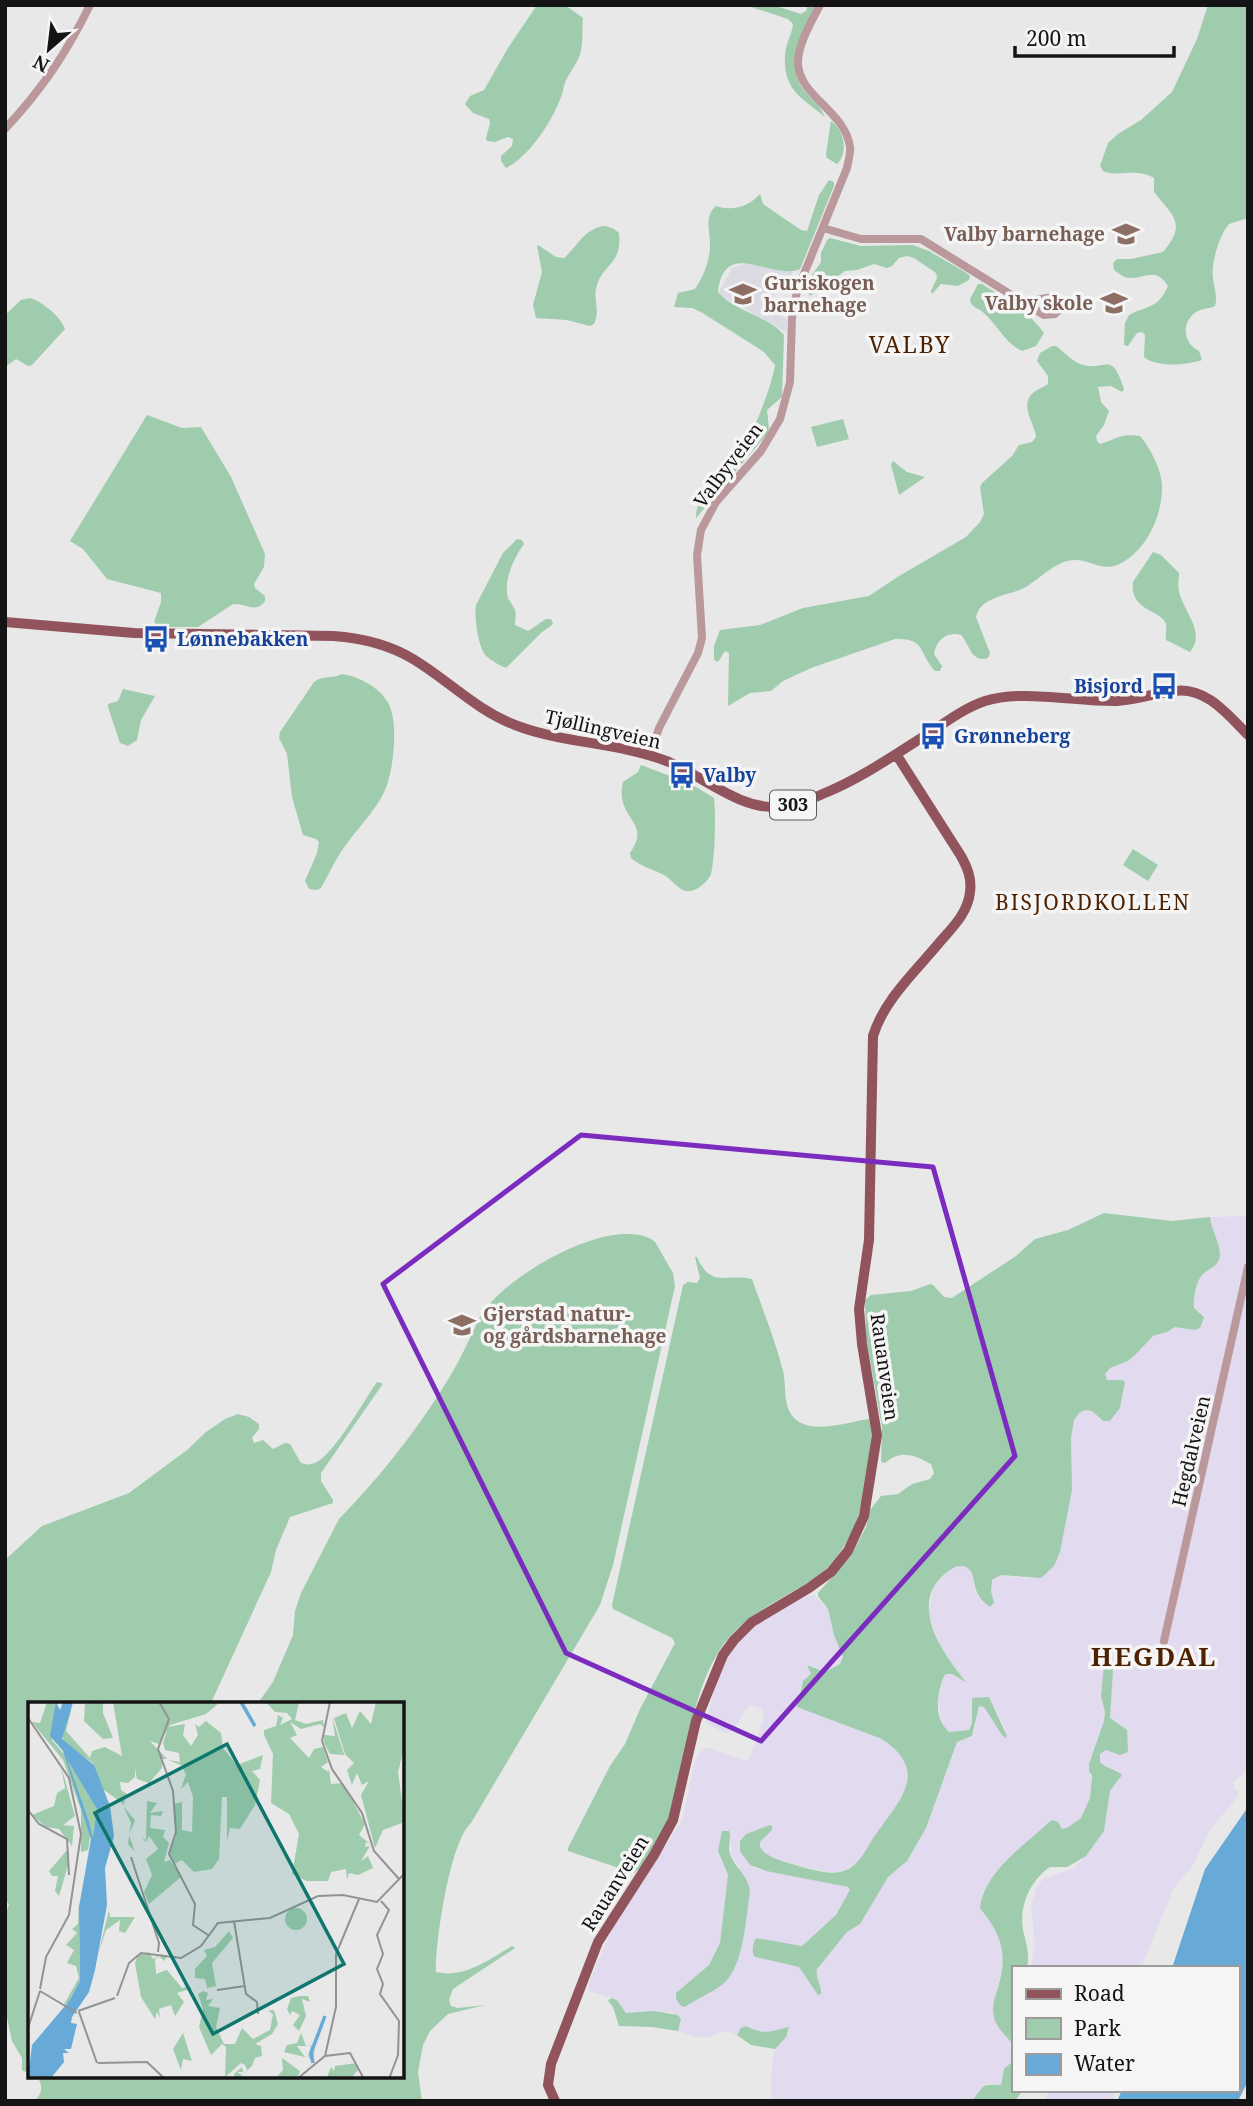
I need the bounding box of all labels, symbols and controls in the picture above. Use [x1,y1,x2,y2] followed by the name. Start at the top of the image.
[14,14,84,84] north arrow
[1015,14,1174,58] scale bar
[1026,24,1087,52] text: 200 m
[28,49,54,79] text: N
[1111,219,1141,249] school or university icon: Valby barnehage
[944,221,1105,247] place label: Valby barnehage
[764,270,875,318] place label: Guriskogen barnehage
[728,279,758,309] school or university icon: Guriskogen barnehage
[1099,288,1129,318] school or university icon: Valby skole
[985,290,1093,316] place label: Valby skole
[869,328,951,360] district label: VALBY
[688,417,768,513] street label: Valbyveien
[141,624,171,654] bus stop icon: Lønnebakken
[177,626,309,652] place label: Lønnebakken
[1149,671,1179,701] bus stop icon: Bisjord
[1074,673,1144,699] place label: Bisjord
[542,703,664,755] street label: Tjøllingveien
[918,721,948,751] bus stop icon: Grønneberg
[954,723,1071,749] place label: Grønneberg
[667,760,697,790] bus stop icon: Valby
[703,762,756,788] place label: Valby
[770,790,816,820] road number: 303
[995,888,1191,916] district label: BISJORDKOLLEN
[483,1301,667,1349] place label: Gjerstad natur- og gårdsbarnehage
[447,1310,477,1340] school or university icon: Gjerstad natur- og gårdsbarnehage
[865,1312,905,1422] street label: Rauanveien
[1166,1393,1216,1509] street label: Hegdalveien
[1091,1638,1217,1674] district label: HEGDAL
[28,1702,404,2078] inset map
[575,1830,655,1936] street label: Rauanveien
[1012,1966,1239,2092] legend
[1074,1979,1125,2007] text: Road
[1074,2014,1121,2042] text: Park
[1074,2049,1135,2077] text: Water

